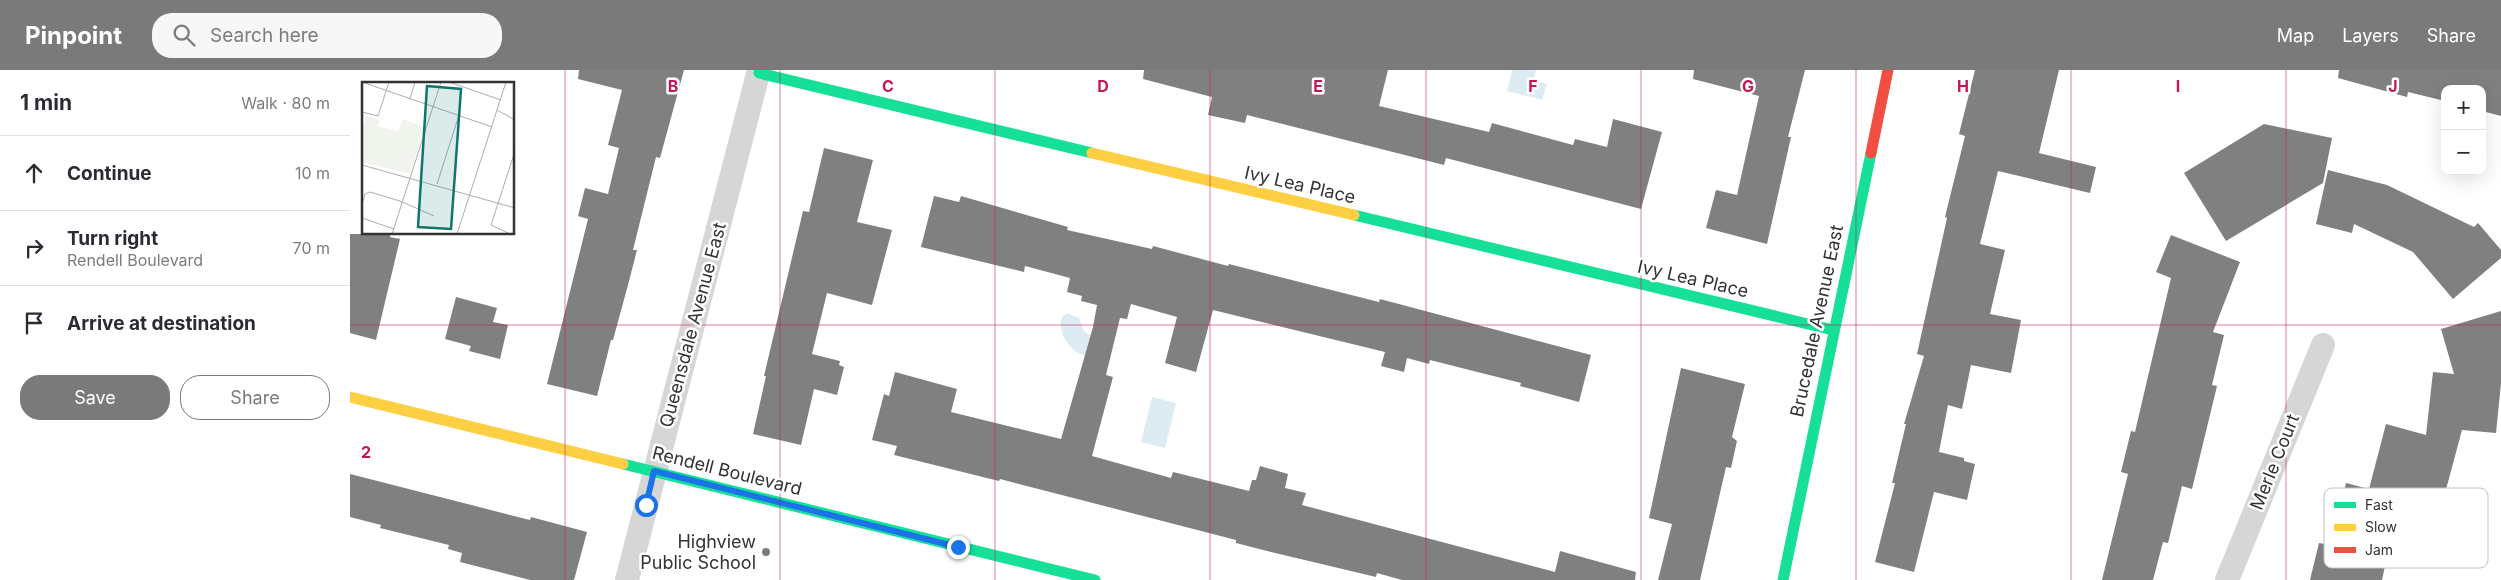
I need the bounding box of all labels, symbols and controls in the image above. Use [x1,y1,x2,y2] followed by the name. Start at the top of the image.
[152,13,502,58] search box
[25,21,122,50] text: Pinpoint
[170,21,198,49] icon: search
[210,24,319,47] text: Search here
[2277,25,2314,46] text: Map
[2342,25,2399,46] text: Layers
[2427,25,2476,46] text: Share
[668,76,678,96] text: B
[882,76,894,96] text: C
[1097,76,1109,96] text: D
[1313,76,1323,96] text: E
[1528,76,1538,96] text: F
[1742,76,1754,96] text: G
[1957,76,1969,96] text: H
[2176,76,2180,96] text: I
[2388,76,2398,96] text: J
[362,82,515,235] inset map
[2441,85,2486,175] map controls
[2441,85,2486,130] button: +
[20,90,72,115] text: 1 min
[241,93,330,113] text: Walk · 80 m
[2441,130,2486,175] button: −
[20,159,48,187] icon: ahead
[67,162,152,185] text: Continue
[1243,162,1358,207] street label: Ivy Lea Place
[295,163,330,183] text: 10 m
[655,220,730,430] street label: Queensdale Avenue East
[1786,223,1847,419] street label: Brucedale Avenue East
[67,227,158,250] text: Turn right
[20,234,48,262] icon: right
[293,238,330,258] text: 70 m
[67,250,203,270] text: Rendell Boulevard
[1636,256,1751,301] street label: Ivy Lea Place
[20,309,48,337] icon: arrive
[67,312,256,335] text: Arrive at destination
[20,375,170,420] button: Save
[180,375,330,420] button: Share
[2246,411,2303,513] street label: Merle Court
[361,442,371,462] text: 2
[650,442,804,499] street label: Rendell Boulevard
[2324,488,2488,568] legend
[635,494,658,517] route start
[2365,496,2393,513] text: Fast
[2365,518,2397,535] text: Slow
[640,531,756,573] place label: Highview Public School
[947,536,970,559] route end
[2365,541,2393,558] text: Jam
[760,546,772,558] marker: Highview Public School

